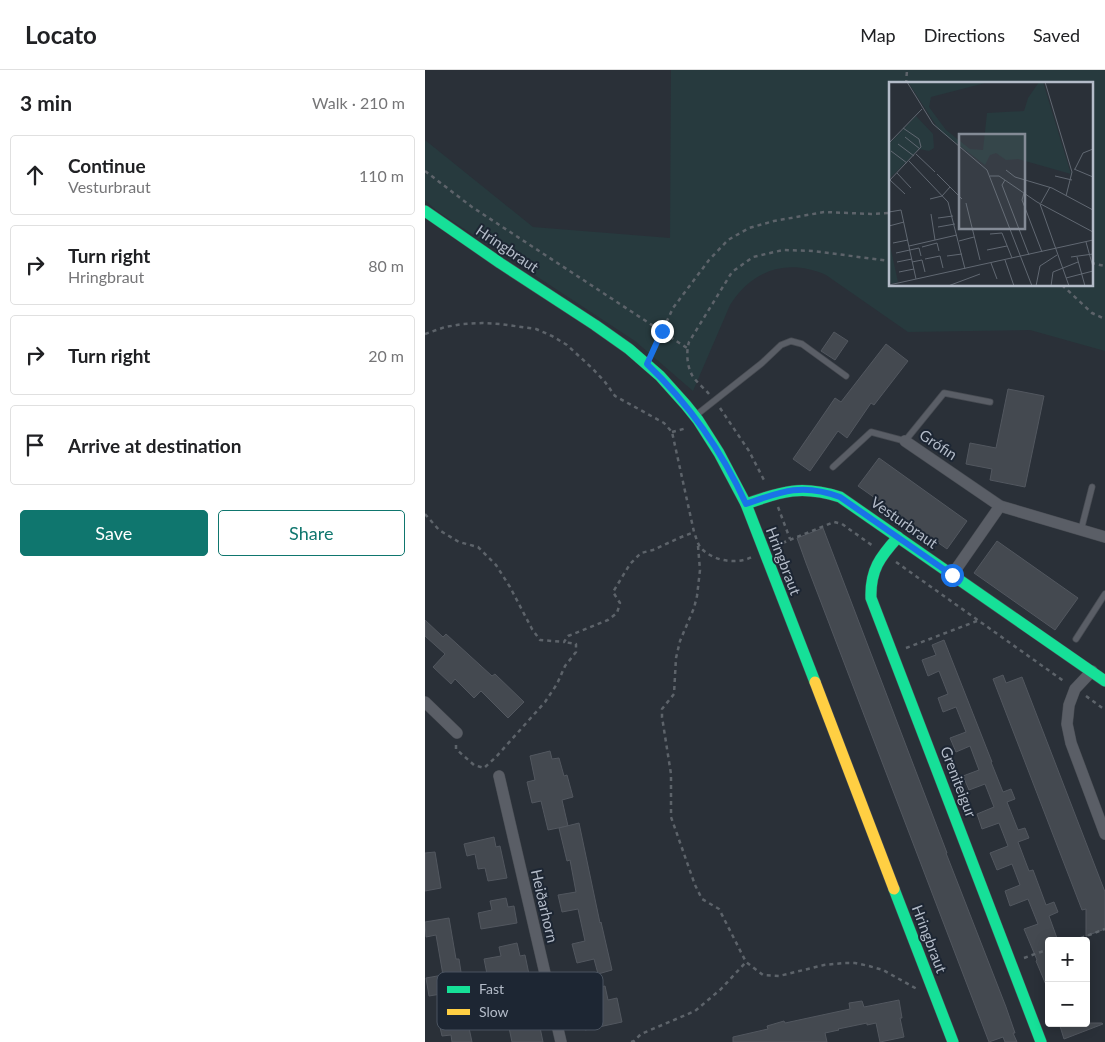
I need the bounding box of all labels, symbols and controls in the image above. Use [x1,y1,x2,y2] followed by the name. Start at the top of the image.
[25,20,97,49] text: Locato
[860,24,896,46] text: Map
[924,24,1005,46] text: Directions
[1033,24,1080,46] text: Saved
[889,82,1093,286] inset map
[20,90,72,115] text: 3 min
[312,93,405,112] text: Walk · 210 m
[68,154,146,177] text: Continue
[21,161,49,189] icon: ahead
[359,166,404,185] text: 110 m
[68,177,151,196] text: Vesturbraut
[473,221,543,276] street label: Hringbraut
[68,244,150,267] text: Turn right
[21,251,49,279] icon: right
[368,256,404,275] text: 80 m
[68,267,144,286] text: Hringbraut
[651,320,674,343] route end
[21,341,49,369] icon: right
[68,344,150,367] text: Turn right
[368,346,404,365] text: 20 m
[916,425,961,463] street label: Grófin
[21,431,49,459] icon: arrive
[68,434,241,457] text: Arrive at destination
[868,493,942,552] street label: Vesturbraut
[20,510,208,556] button: Save
[218,510,405,556] button: Share
[763,524,805,598] street label: Hringbraut
[941,564,964,587] route start
[937,744,981,820] street label: Greniteigur
[528,867,562,944] street label: Heiðarhorn
[909,902,951,976] street label: Hringbraut
[1045,937,1090,1027] map controls
[1045,937,1090,982] button: +
[437,972,603,1030] legend
[479,980,504,997] text: Fast
[1045,982,1090,1027] button: −
[479,1003,509,1020] text: Slow

